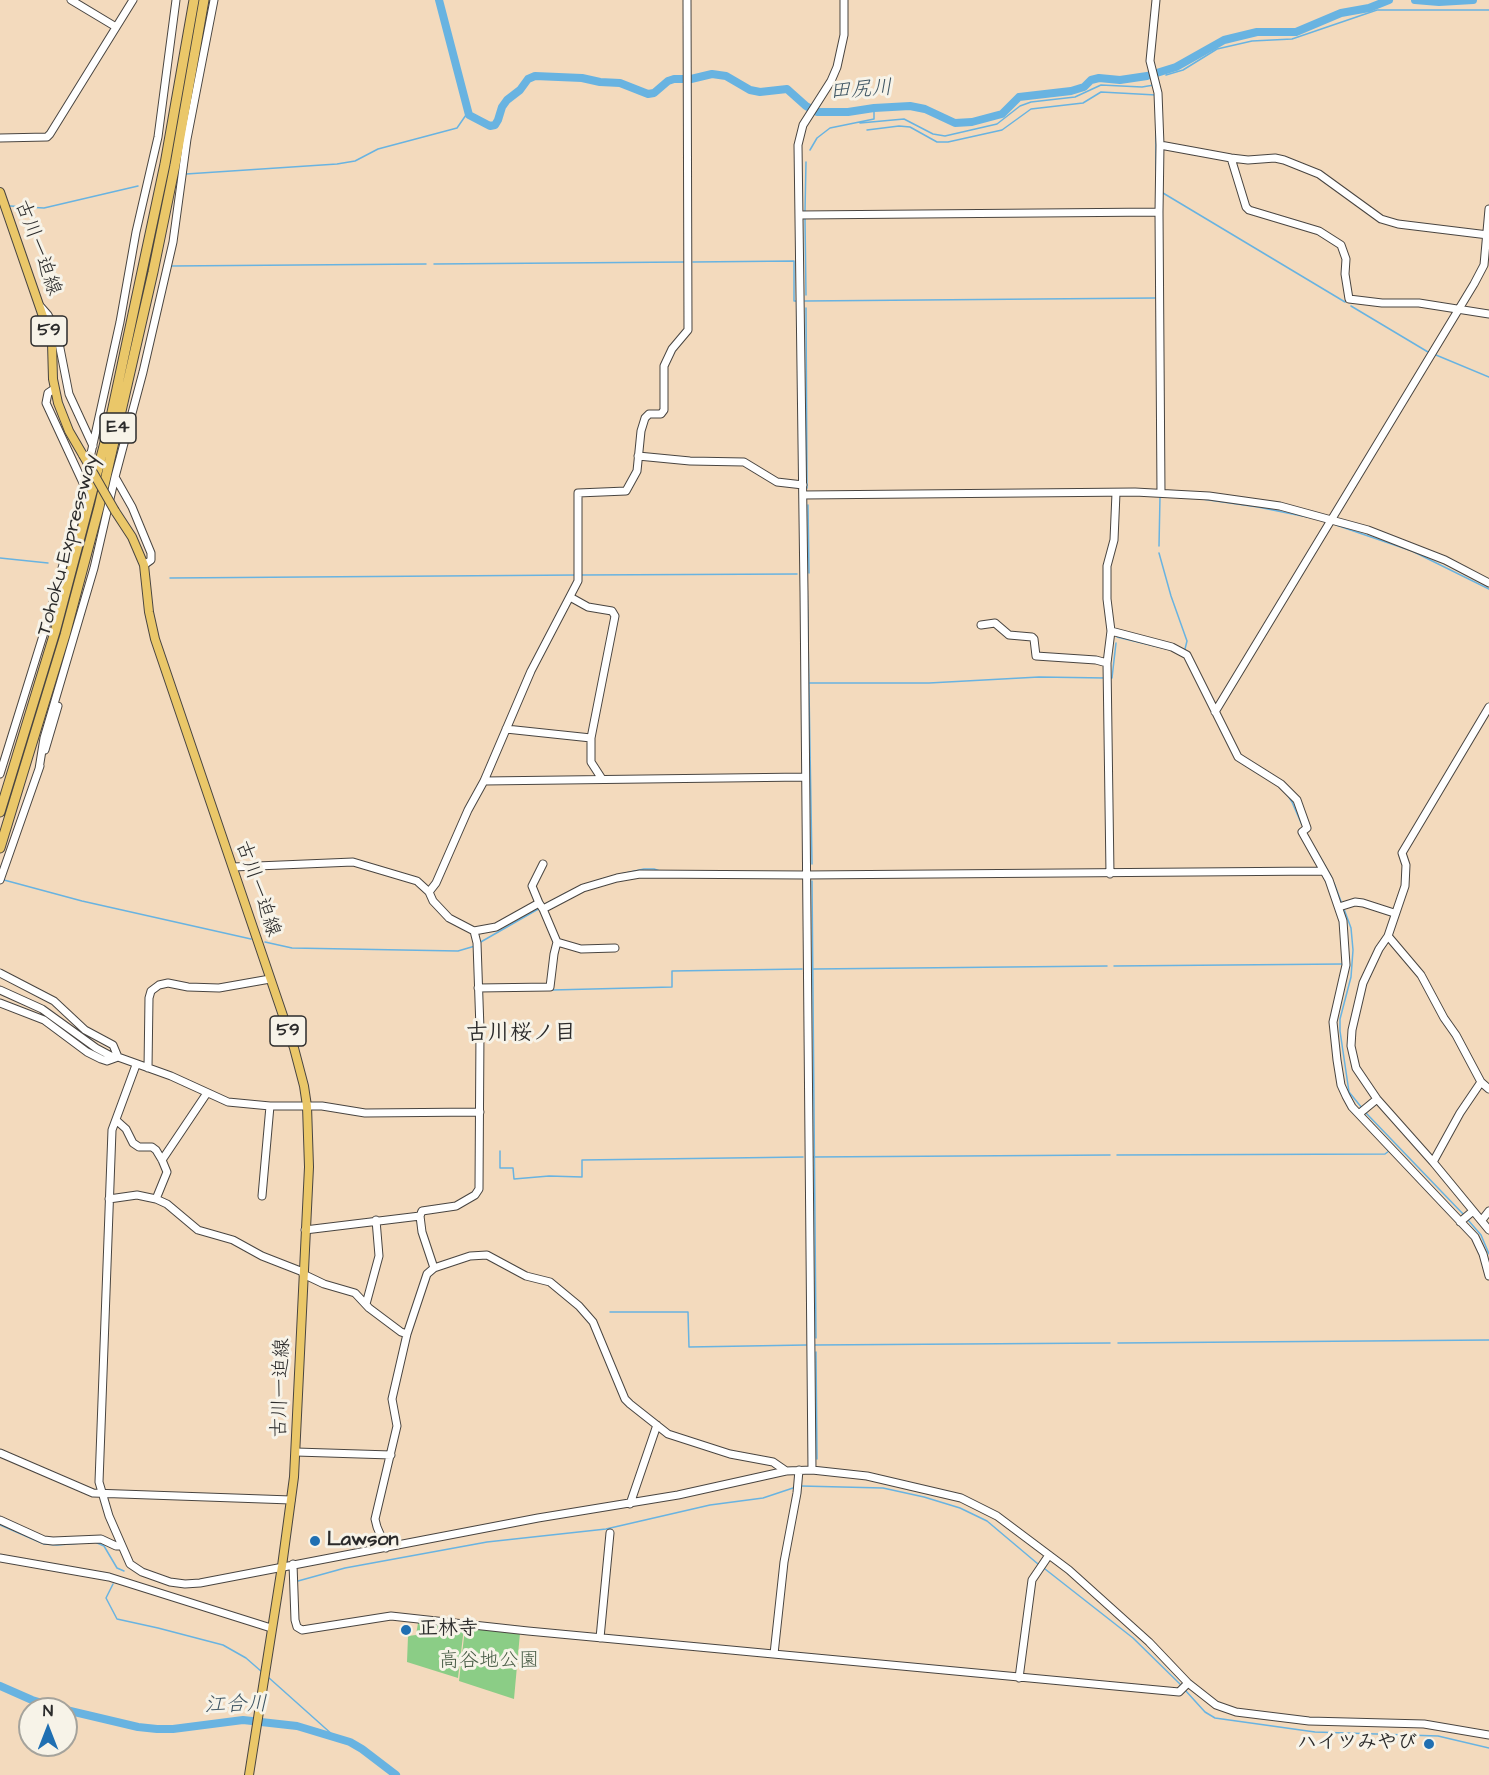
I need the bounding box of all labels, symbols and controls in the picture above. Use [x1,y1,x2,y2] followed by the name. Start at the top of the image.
[829,76,893,106] water label: 田尻川
[9,197,65,299] street label: 古川一迫線
[31,316,67,346] road number: 59
[100,413,136,443] road number: E4
[33,452,105,638] street label: Tohoku Expressway
[229,838,285,940] street label: 古川一迫線
[270,1016,306,1046] road number: 59
[466,1021,576,1047] district label: 古川桜ノ目
[268,1338,296,1438] street label: 古川一迫線
[327,1529,398,1553] place label: Lawson
[308,1534,322,1548] marker: Lawson
[418,1618,478,1642] place label: 正林寺
[399,1623,413,1637] marker: 正林寺
[439,1650,539,1674] park label: 高谷地公園
[204,1693,268,1719] water label: 江合川
[18,1697,78,1757] north arrow
[43,1700,53,1722] text: N
[1297,1732,1417,1756] place label: ハイツみやび
[1422,1737,1436,1751] marker: ハイツみやび

